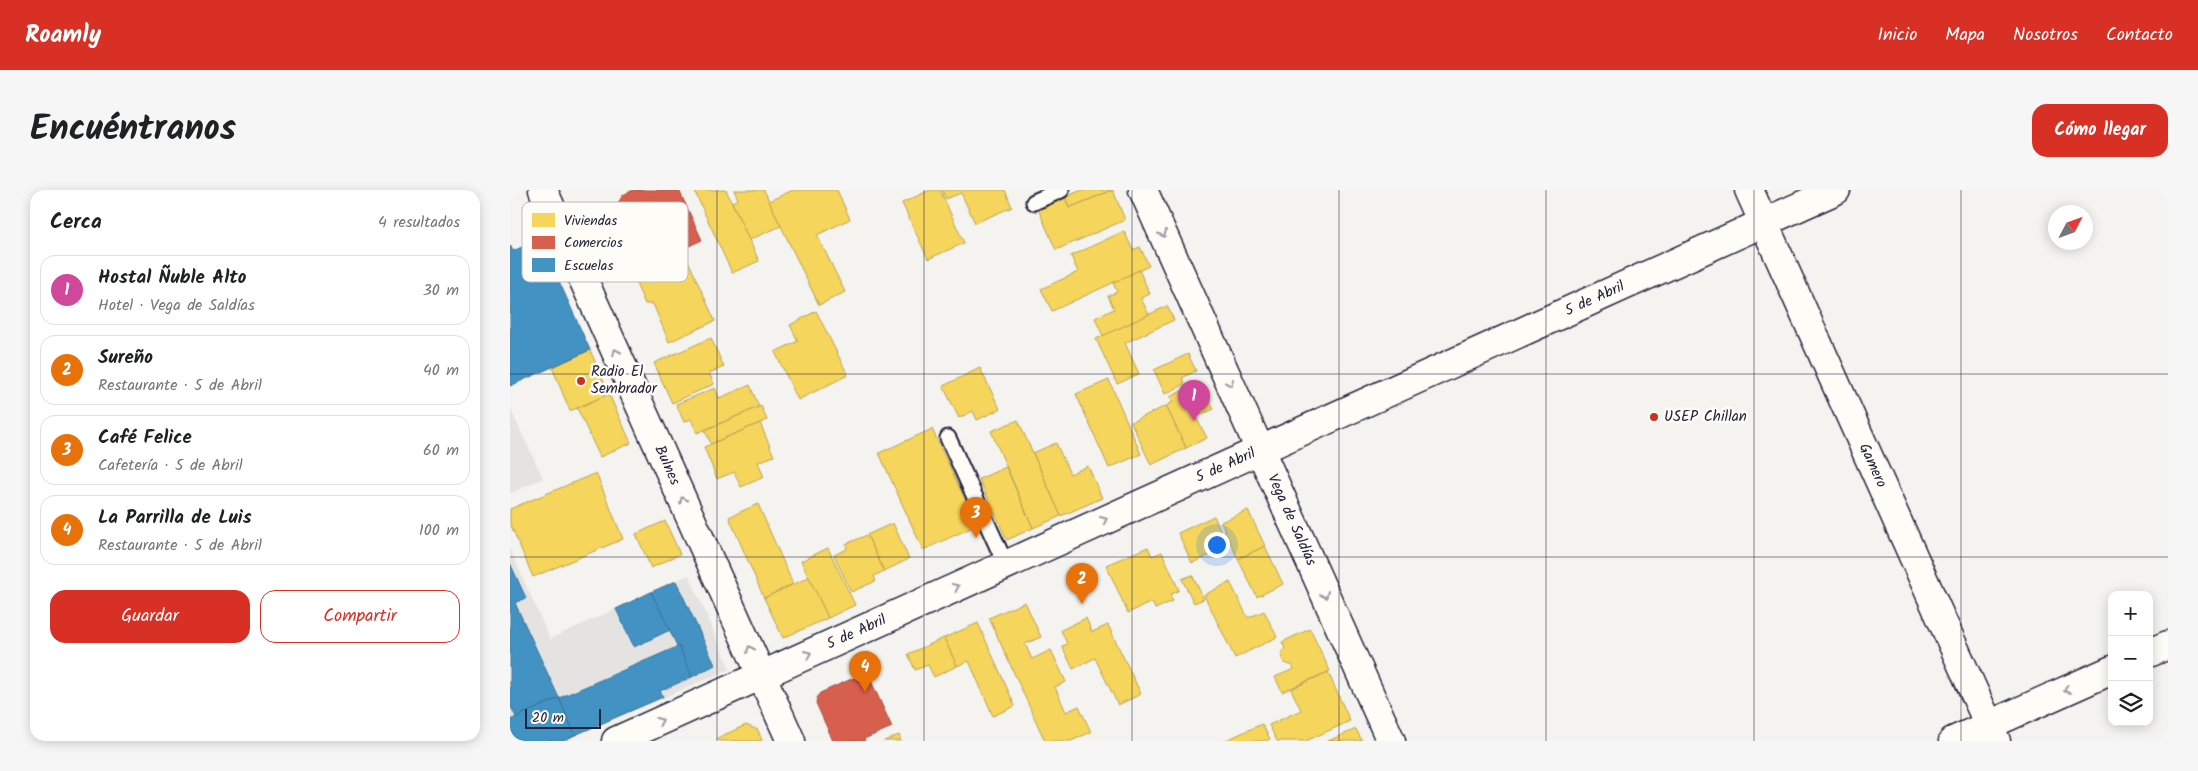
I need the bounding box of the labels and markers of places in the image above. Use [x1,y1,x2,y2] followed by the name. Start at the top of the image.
[591,360,658,401] place label: Radio El Sembrador
[575,375,587,387] marker: Radio El Sembrador
[1178,380,1210,421] pin: 1
[1664,405,1747,429] place label: USEP Chillan
[1648,411,1660,423] marker: USEP Chillan
[960,497,992,538] pin: 3
[1066,563,1098,604] pin: 2
[849,651,881,692] pin: 4

